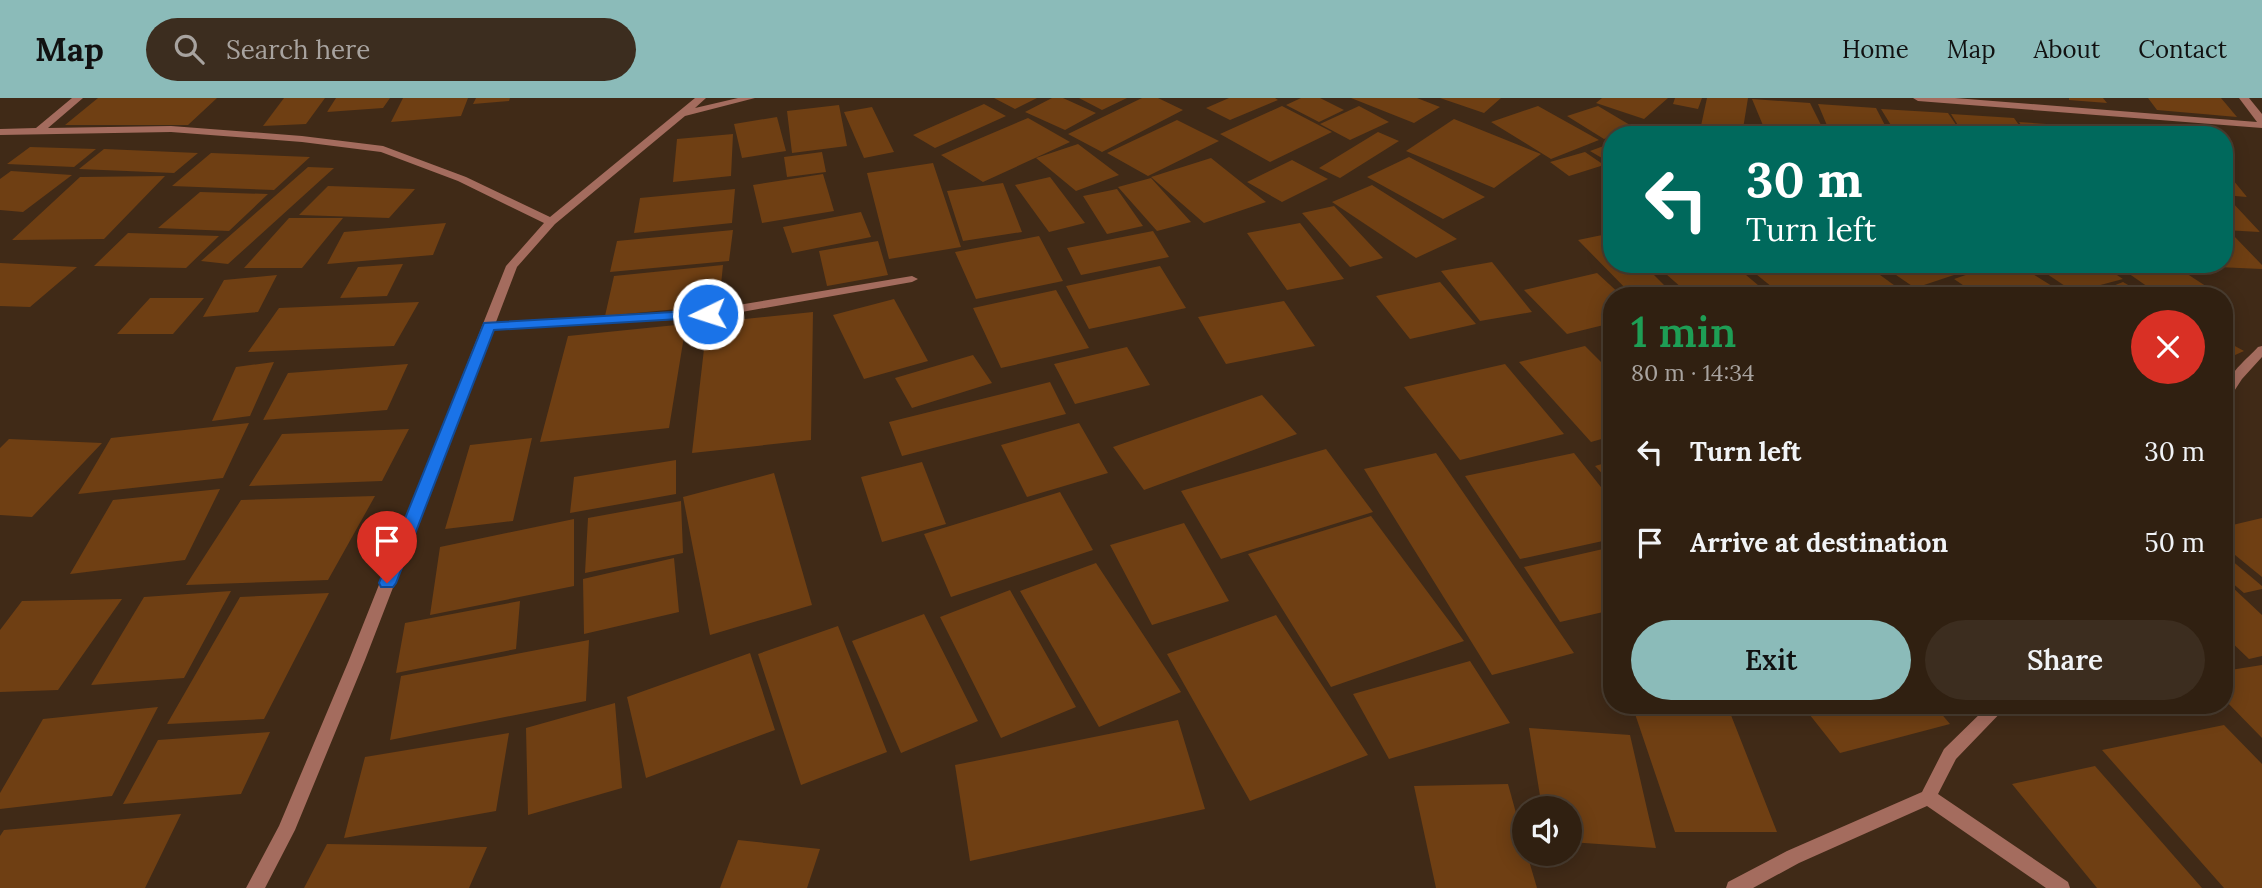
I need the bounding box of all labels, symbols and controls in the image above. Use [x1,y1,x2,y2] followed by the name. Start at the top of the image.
[146,18,636,81] search box
[35,28,104,70] text: Map
[170,30,208,68] icon: search
[226,33,370,66] text: Search here
[1842,34,1909,65] text: Home
[1947,34,1996,65] text: Map
[2034,34,2100,65] text: About
[2138,34,2227,65] text: Contact
[1746,148,1863,210] text: 30 m
[1631,154,1722,245] icon: left
[1746,209,1876,250] text: Turn left
[671,277,745,351] position arrow
[1631,305,1736,359] text: 1 min
[2131,310,2205,384] button: close
[1631,358,1755,387] text: 80 m · 14:34
[1631,433,1669,471] icon: left
[1690,435,1801,468] text: Turn left
[2144,435,2205,468] text: 30 m
[357,511,417,583] pin
[368,522,406,560] icon: arrive
[1631,524,1669,562] icon: arrive
[1690,526,1948,559] text: Arrive at destination
[2145,526,2205,559] text: 50 m
[1631,620,1911,700] button: Exit
[1925,620,2205,700] button: Share
[1512,796,1582,866] map controls
[1512,796,1582,866] button: sound

